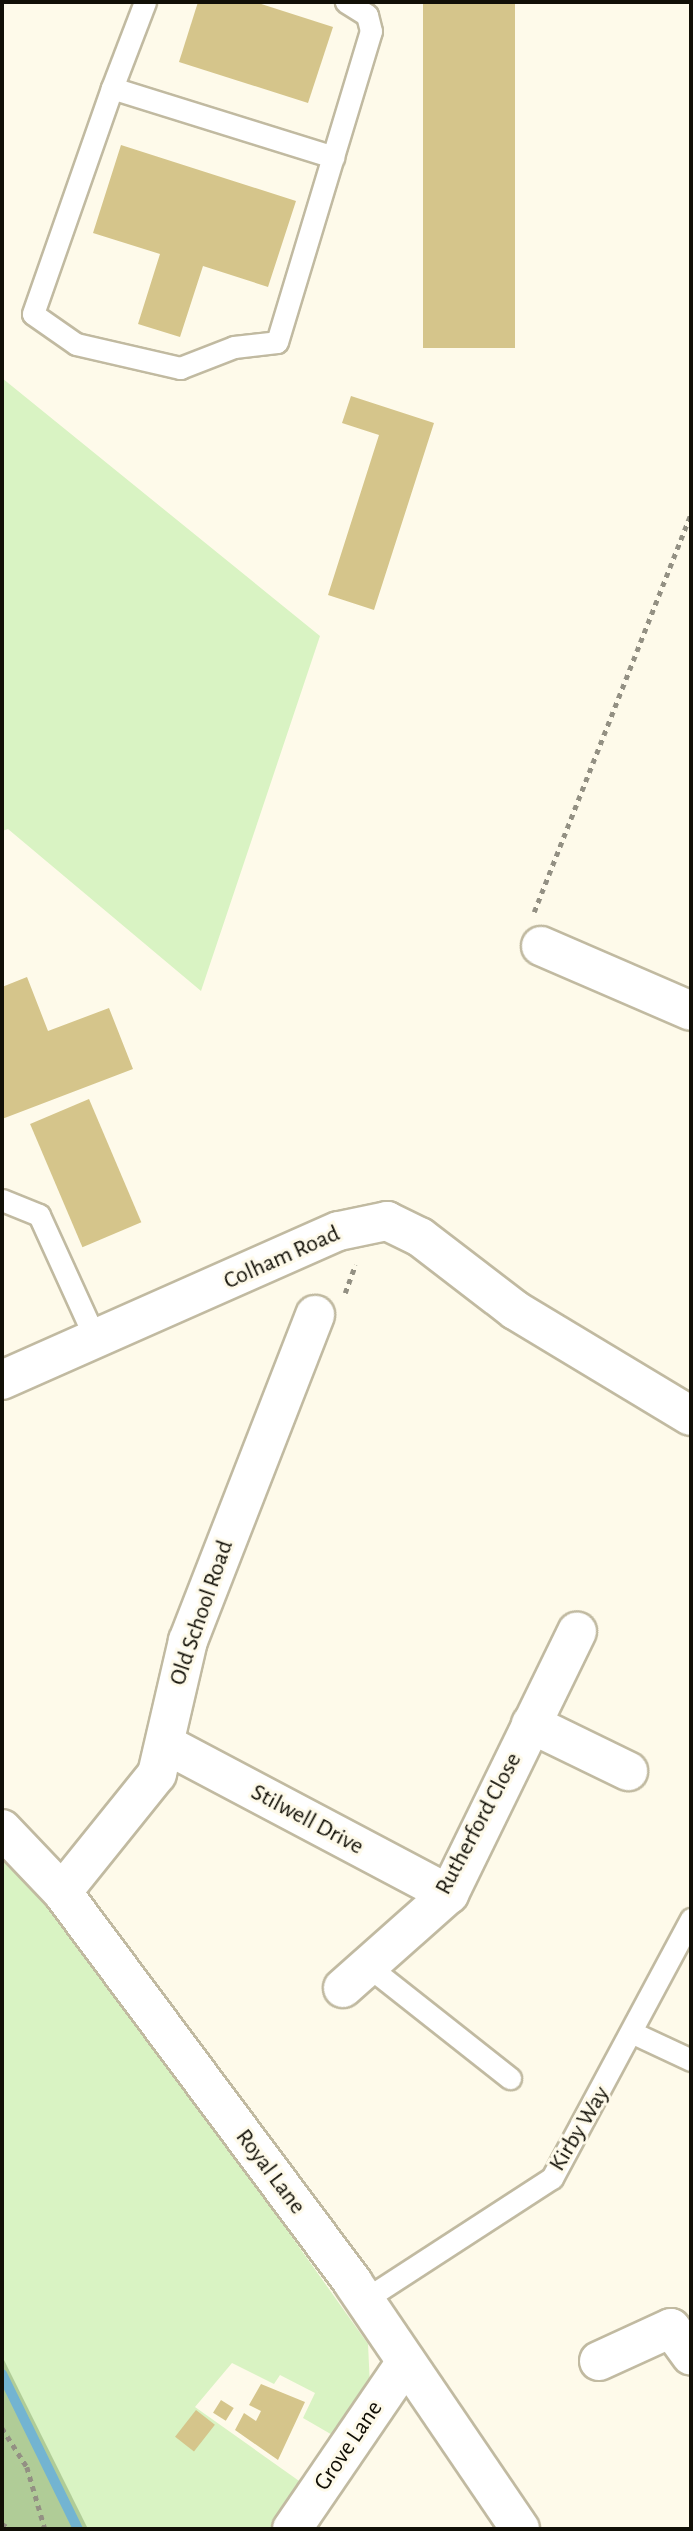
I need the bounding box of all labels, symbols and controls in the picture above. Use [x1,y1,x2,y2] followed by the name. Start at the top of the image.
[220,1220,344,1296] street label: Colham Road
[164,1537,240,1689] street label: Old School Road
[430,1748,528,1900] street label: Rutherford Close
[246,1778,368,1862] street label: Stilwell Drive
[543,2081,617,2177] street label: Kirby Way
[229,2124,311,2220] street label: Royal Lane
[308,2396,390,2496] street label: Grove Lane

